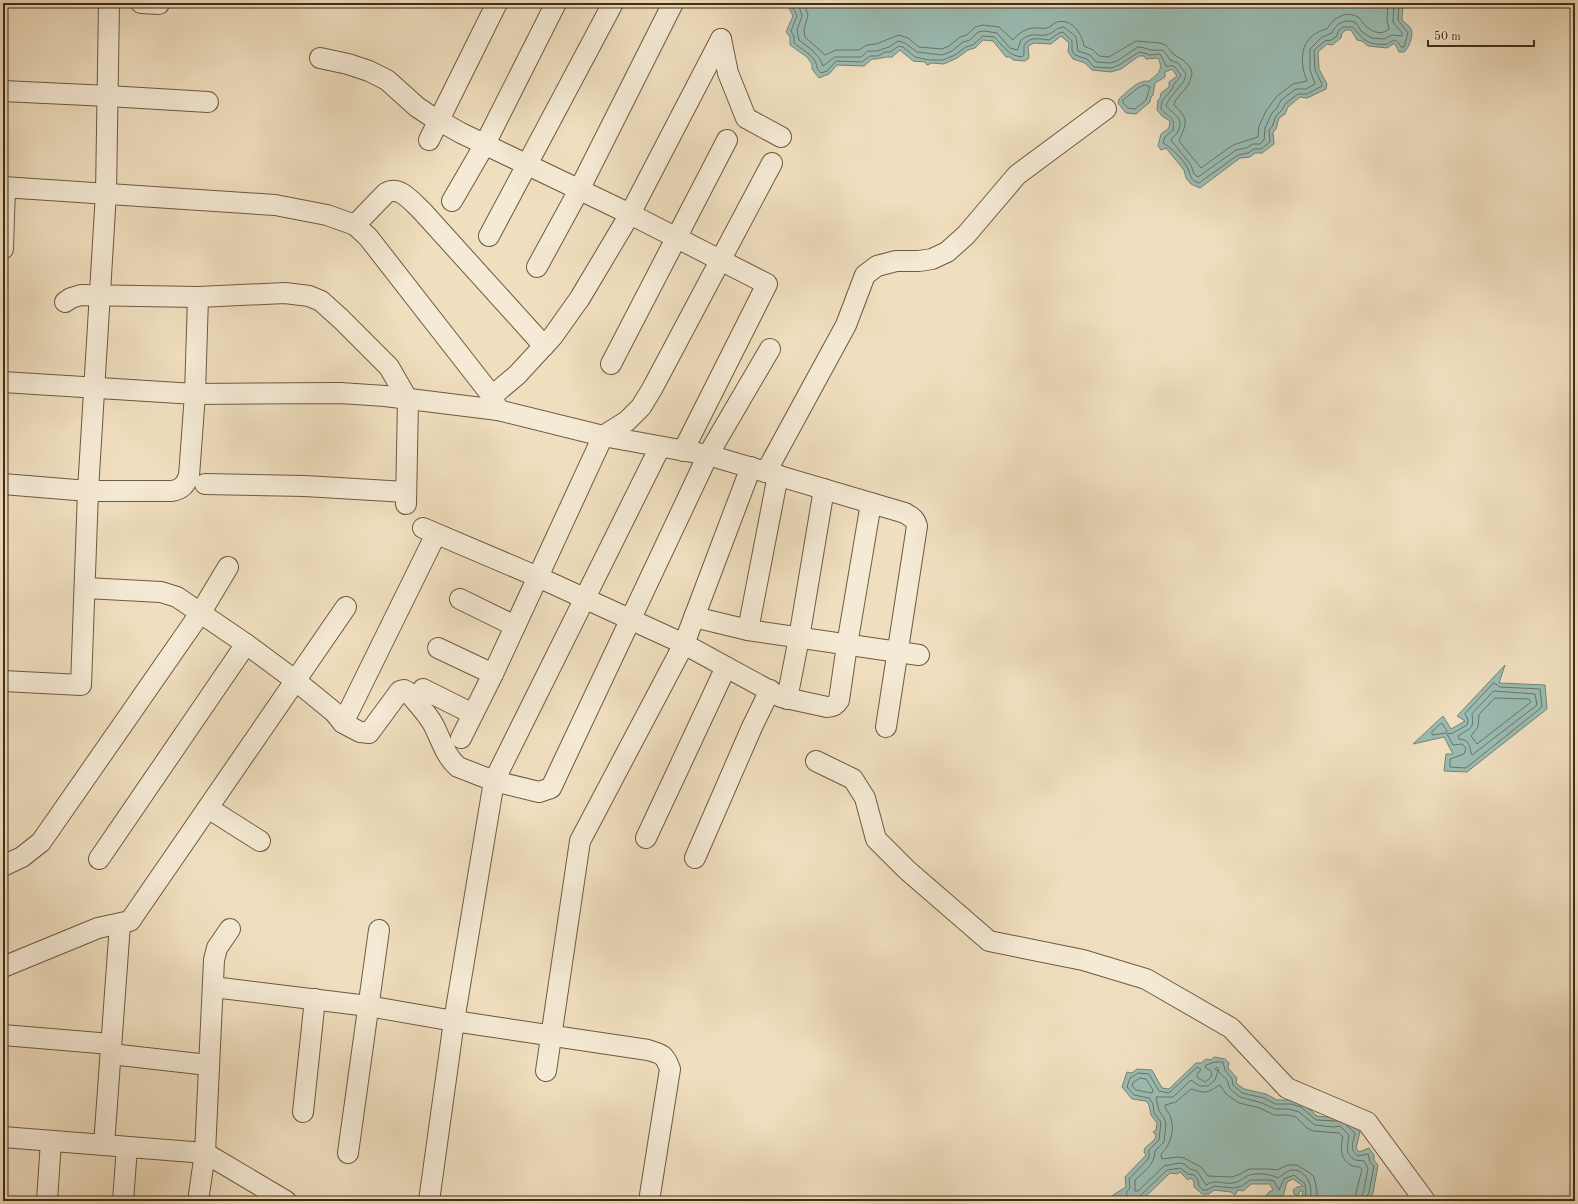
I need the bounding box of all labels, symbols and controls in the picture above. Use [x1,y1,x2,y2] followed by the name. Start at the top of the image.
[1428,22,1534,48] scale bar
[1434,30,1461,43] text: 50 m

